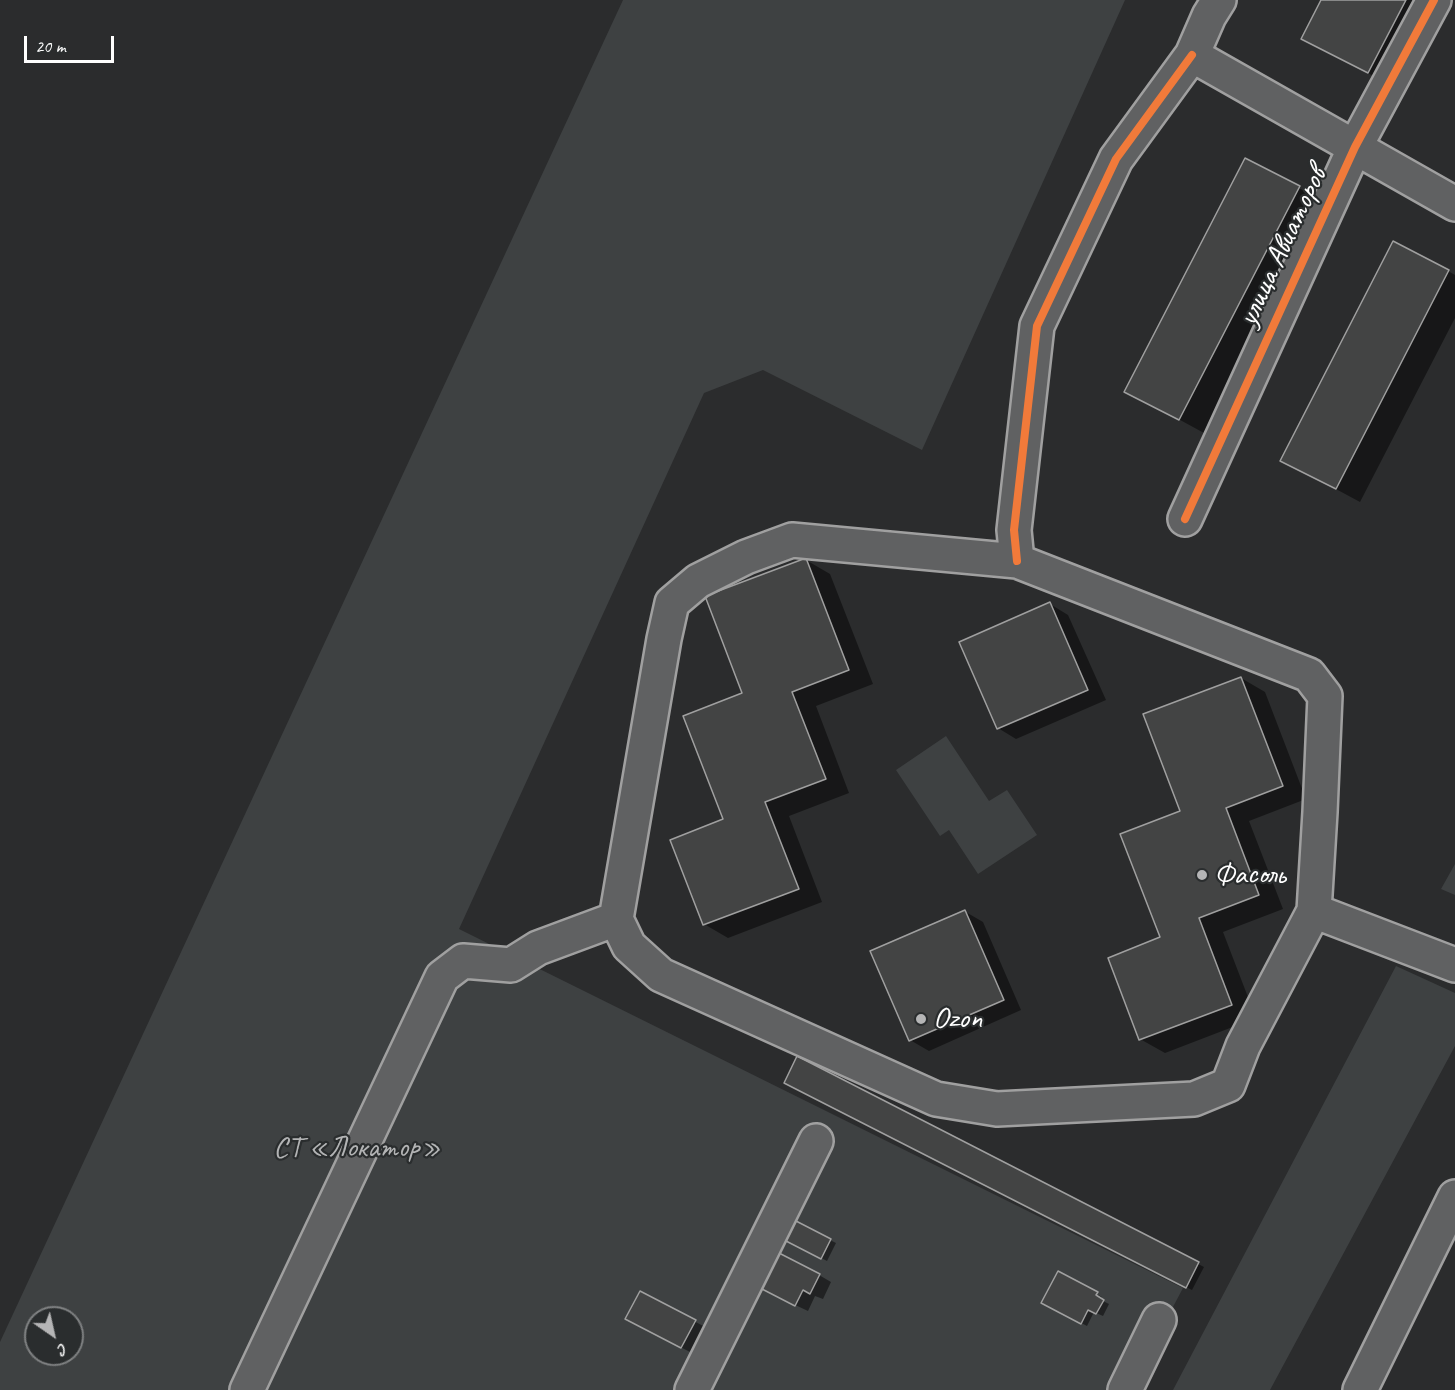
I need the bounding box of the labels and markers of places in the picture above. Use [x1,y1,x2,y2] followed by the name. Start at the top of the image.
[1214,857,1285,893] place label: Фасоль
[1195,868,1209,882] marker: Фасоль
[933,1001,982,1037] place label: Ozon
[914,1012,928,1026] marker: Ozon

